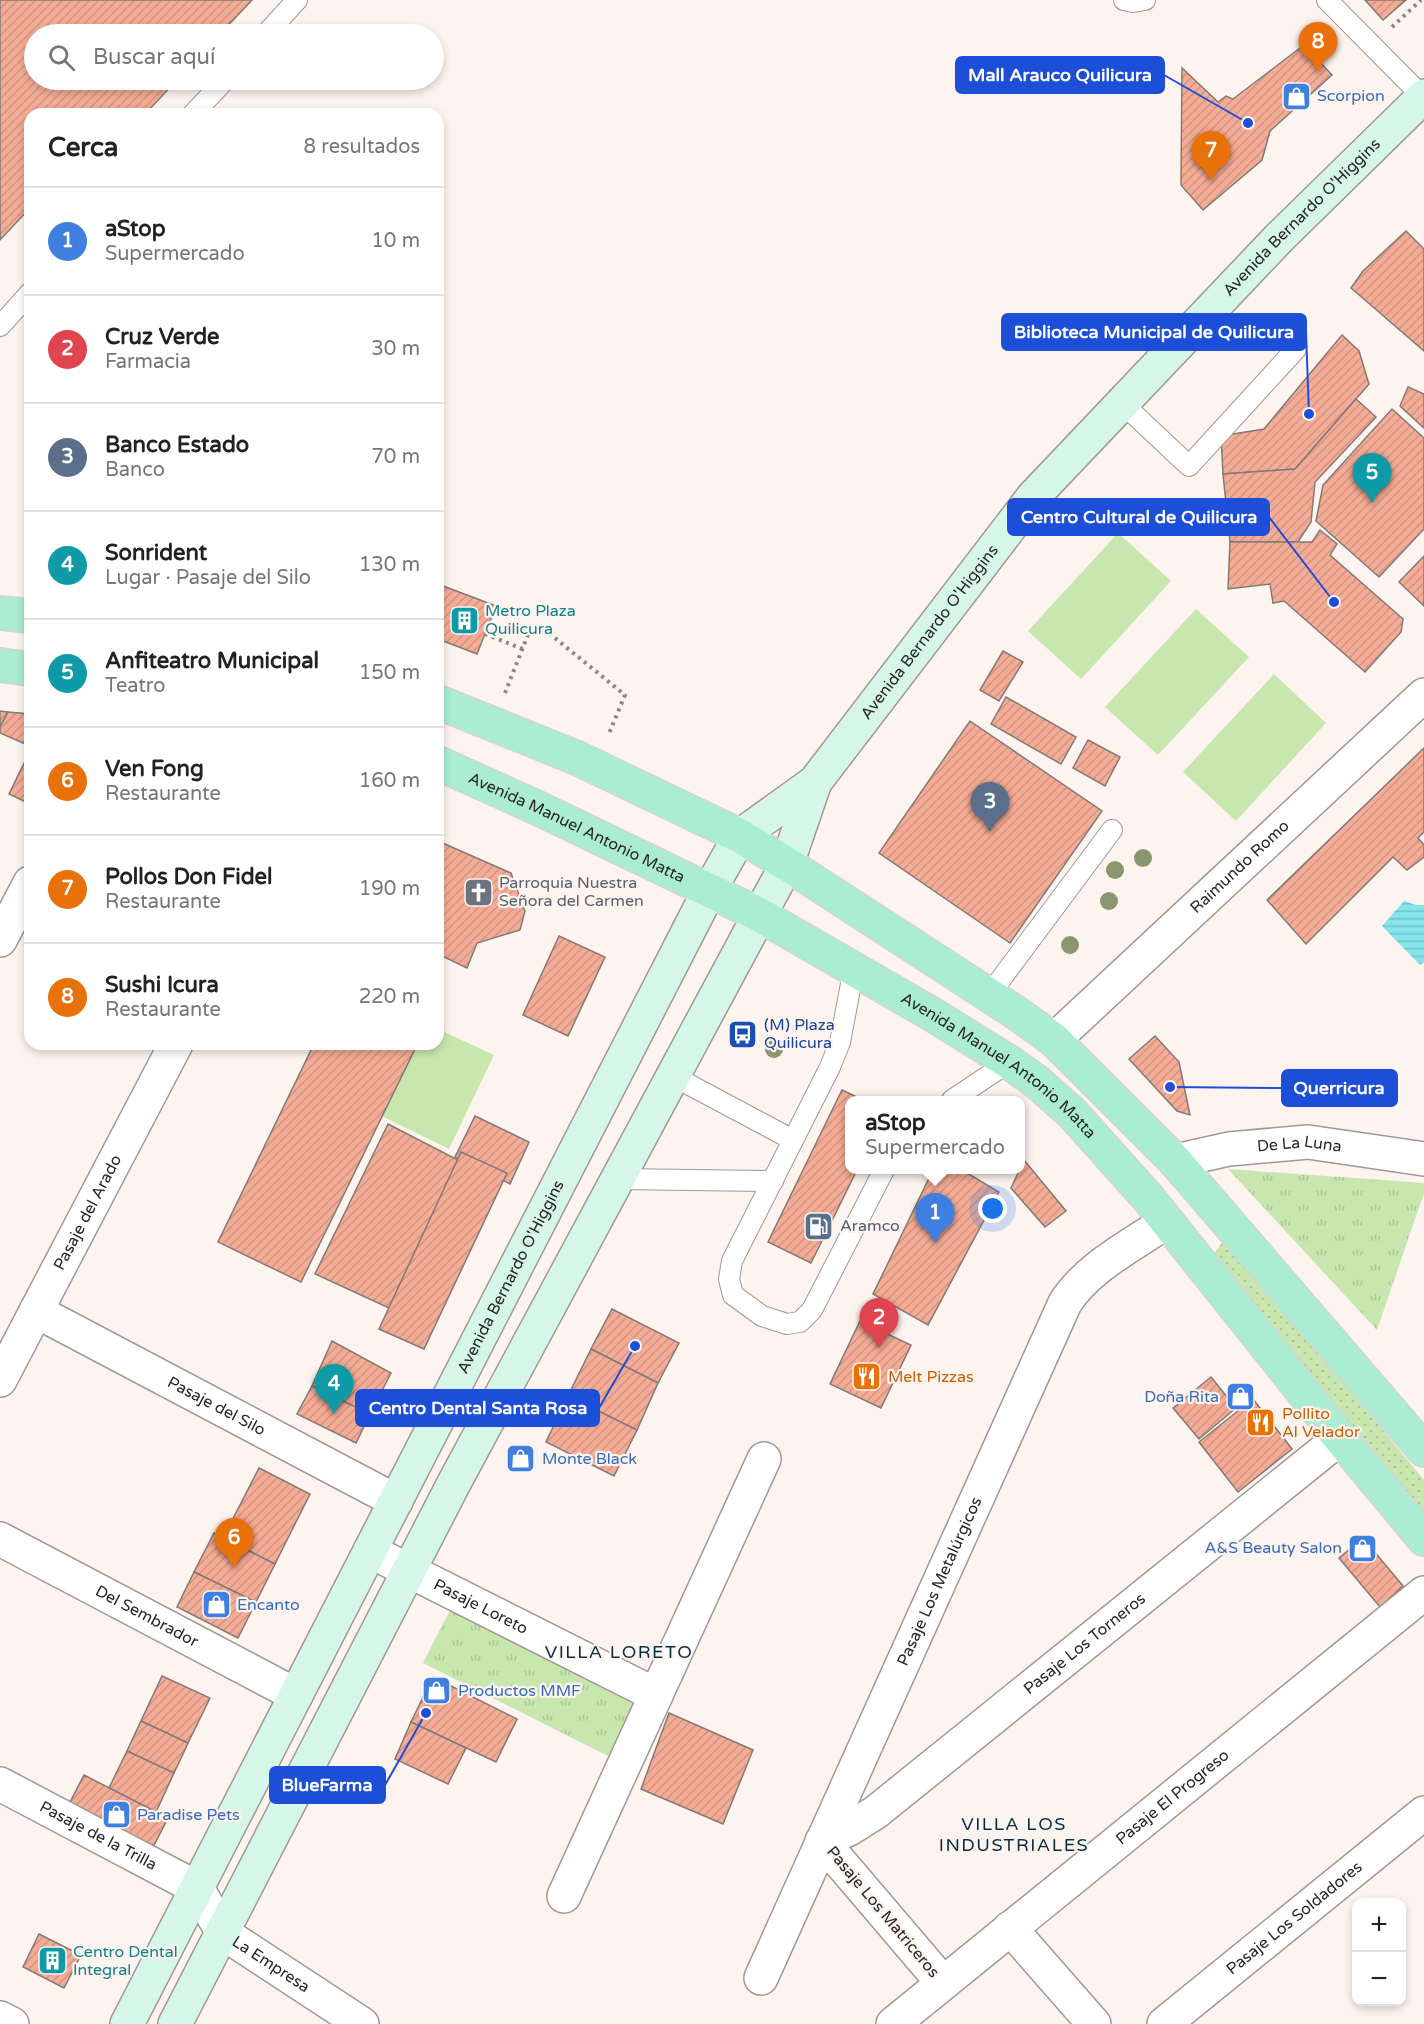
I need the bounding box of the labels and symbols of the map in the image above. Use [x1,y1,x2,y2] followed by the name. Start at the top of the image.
[1298,22,1338,72] pin: 8
[956,57,1164,93] callout: Mall Arauco Quilicura
[968,64,1152,86] text: Mall Arauco Quilicura
[1280,80,1312,112] shop icon: Scorpion
[1317,86,1385,106] place label: Scorpion
[1192,132,1230,181] pin: 7
[1219,134,1385,300] street label: Avenida Bernardo O'Higgins
[1002,314,1306,350] callout: Biblioteca Municipal de Quilicura
[1014,321,1294,343] text: Biblioteca Municipal de Quilicura
[1352,454,1392,503] pin: 5
[1008,499,1269,535] callout: Centro Cultural de Quilicura
[1021,506,1257,528] text: Centro Cultural de Quilicura
[856,541,1003,723] street label: Avenida Bernardo O'Higgins
[485,601,576,639] place label: Metro Plaza Quilicura
[448,604,480,636] building icon: Metro Plaza Quilicura
[465,768,688,887] street label: Avenida Manuel Antonio Matta
[970,782,1010,832] pin: 3
[1186,816,1293,918] street label: Raimundo Romo
[499,873,644,911] place label: Parroquia Nuestra Señora del Carmen
[462,876,494,908] church icon: Parroquia Nuestra Señora del Carmen
[897,988,1100,1143] street label: Avenida Manuel Antonio Matta
[764,1015,835,1053] place label: (M) Plaza Quilicura
[727,1018,759,1050] bus stop icon: (M) Plaza Quilicura
[1282,1070,1397,1106] callout: Querricura
[1293,1077,1385,1099] text: Querricura
[1256,1132,1343,1157] street label: De La Luna
[49,1151,126,1274] street label: Pasaje del Arado
[453,1177,569,1377] street label: Avenida Bernardo O'Higgins
[916,1194,954,1243] pin: 1
[978,1194,1007,1223] your location
[803,1210,835,1242] fuel station icon: Aramco
[840,1216,900,1236] place label: Aramco
[860,1298,898,1348] pin: 2
[851,1361,883,1393] restaurant icon: Melt Pizzas
[314,1364,354,1414] pin: 4
[888,1367,974,1387] place label: Melt Pizzas
[164,1372,269,1440] street label: Pasaje del Silo
[1224,1381,1256,1413] shop icon: Doña Rita
[1144,1387,1219,1407] place label: Doña Rita
[356,1390,599,1426] callout: Centro Dental Santa Rosa
[369,1397,587,1419] text: Centro Dental Santa Rosa
[1282,1404,1361,1442] place label: Pollito Al Velador
[1245,1407,1277,1439] restaurant icon: Pollito Al Velador
[505,1443,537,1475] shop icon: Monte Black
[542,1449,637,1469] place label: Monte Black
[893,1494,986,1669] street label: Pasaje Los Metalúrgicos
[214,1518,254,1568] pin: 6
[1347,1532,1379,1564] shop icon: A&S Beauty Salon
[1205,1538,1342,1558] place label: A&S Beauty Salon
[430,1575,531,1639] street label: Pasaje Loreto
[92,1581,203,1652] street label: Del Sembrador
[200,1589,232,1621] shop icon: Encanto
[1020,1589,1150,1699] street label: Pasaje Los Torneros
[237,1595,300,1615] place label: Encanto
[545,1641,693,1663] district label: VILLA LORETO
[421,1675,453,1707] shop icon: Productos MMF
[458,1681,581,1701] place label: Productos MMF
[1112,1745,1233,1849] street label: Pasaje El Progreso
[270,1767,385,1803] callout: BlueFarma
[281,1774,373,1796] text: BlueFarma
[36,1797,160,1875] street label: Pasaje de la Trilla
[100,1799,132,1831] shop icon: Paradise Pets
[137,1805,240,1825] place label: Paradise Pets
[939,1813,1089,1856] district label: VILLA LOS INDUSTRIALES
[822,1842,944,1982] street label: Pasaje Los Matriceros
[1222,1857,1366,1979] street label: Pasaje Los Soldadores
[228,1932,314,1997] street label: La Empresa
[73,1942,178,1980] place label: Centro Dental Integral
[36,1945,68,1977] building icon: Centro Dental Integral

